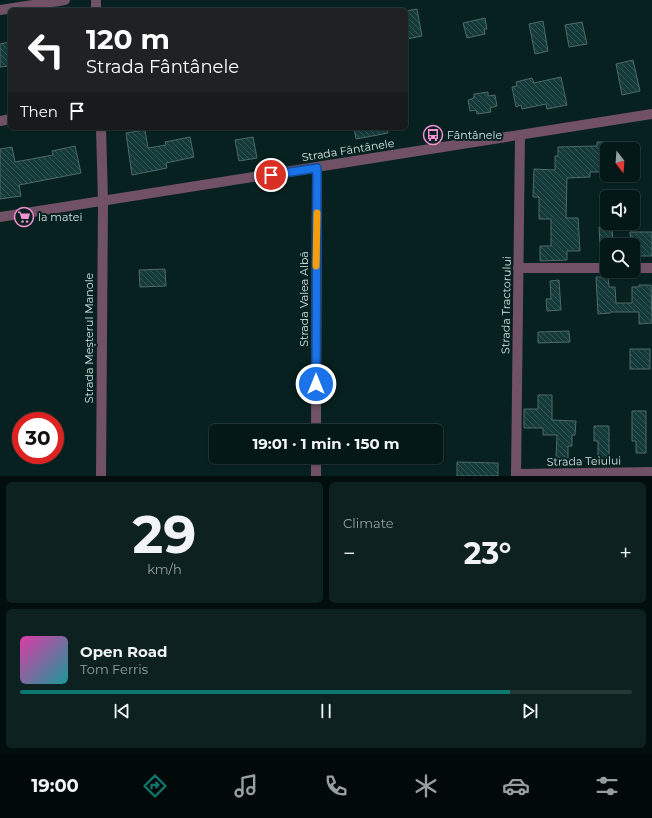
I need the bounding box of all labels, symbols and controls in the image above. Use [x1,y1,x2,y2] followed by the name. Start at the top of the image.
[86,22,170,56] text: 120 m
[20,24,72,76] icon: left
[86,56,239,78] text: Strada Fântânele
[66,100,88,122] icon: arrive
[20,102,58,121] text: Then
[422,124,444,146] bus stop icon: Fântânele
[447,128,502,142] place label: Fântânele
[301,136,396,164] street label: Strada Fântânele
[600,142,640,182] north arrow
[600,142,640,278] map controls
[254,158,288,192] pin
[260,164,282,186] icon: arrive
[600,190,640,230] button: sound
[13,206,35,228] supermarket icon: la matei
[38,210,82,224] place label: la matei
[600,238,640,278] button: search
[297,251,311,347] street label: Strada Valea Albă
[498,256,514,354] street label: Strada Tractorului
[82,272,96,403] street label: Strada Meșterul Manole
[295,363,337,405] position arrow
[12,412,64,464] speed limit sign: 30
[252,434,400,453] text: 19:01 · 1 min · 150 m
[547,453,621,469] street label: Strada Teiului
[133,503,196,566] text: 29
[343,515,394,531] text: Climate
[464,535,511,572] text: 23°
[343,540,356,567] text: −
[619,540,632,567] text: +
[147,561,182,577] text: km/h
[80,642,168,661] text: Open Road
[80,661,148,677] text: Tom Ferris
[111,700,133,722] icon: previous
[315,700,337,722] icon: pause
[519,700,541,722] icon: next
[141,772,169,800] icon: directions
[232,772,260,800] icon: music
[322,772,350,800] icon: phone
[412,772,440,800] icon: climate
[502,772,530,800] icon: car
[593,772,621,800] icon: filters
[31,775,79,797] text: 19:00

